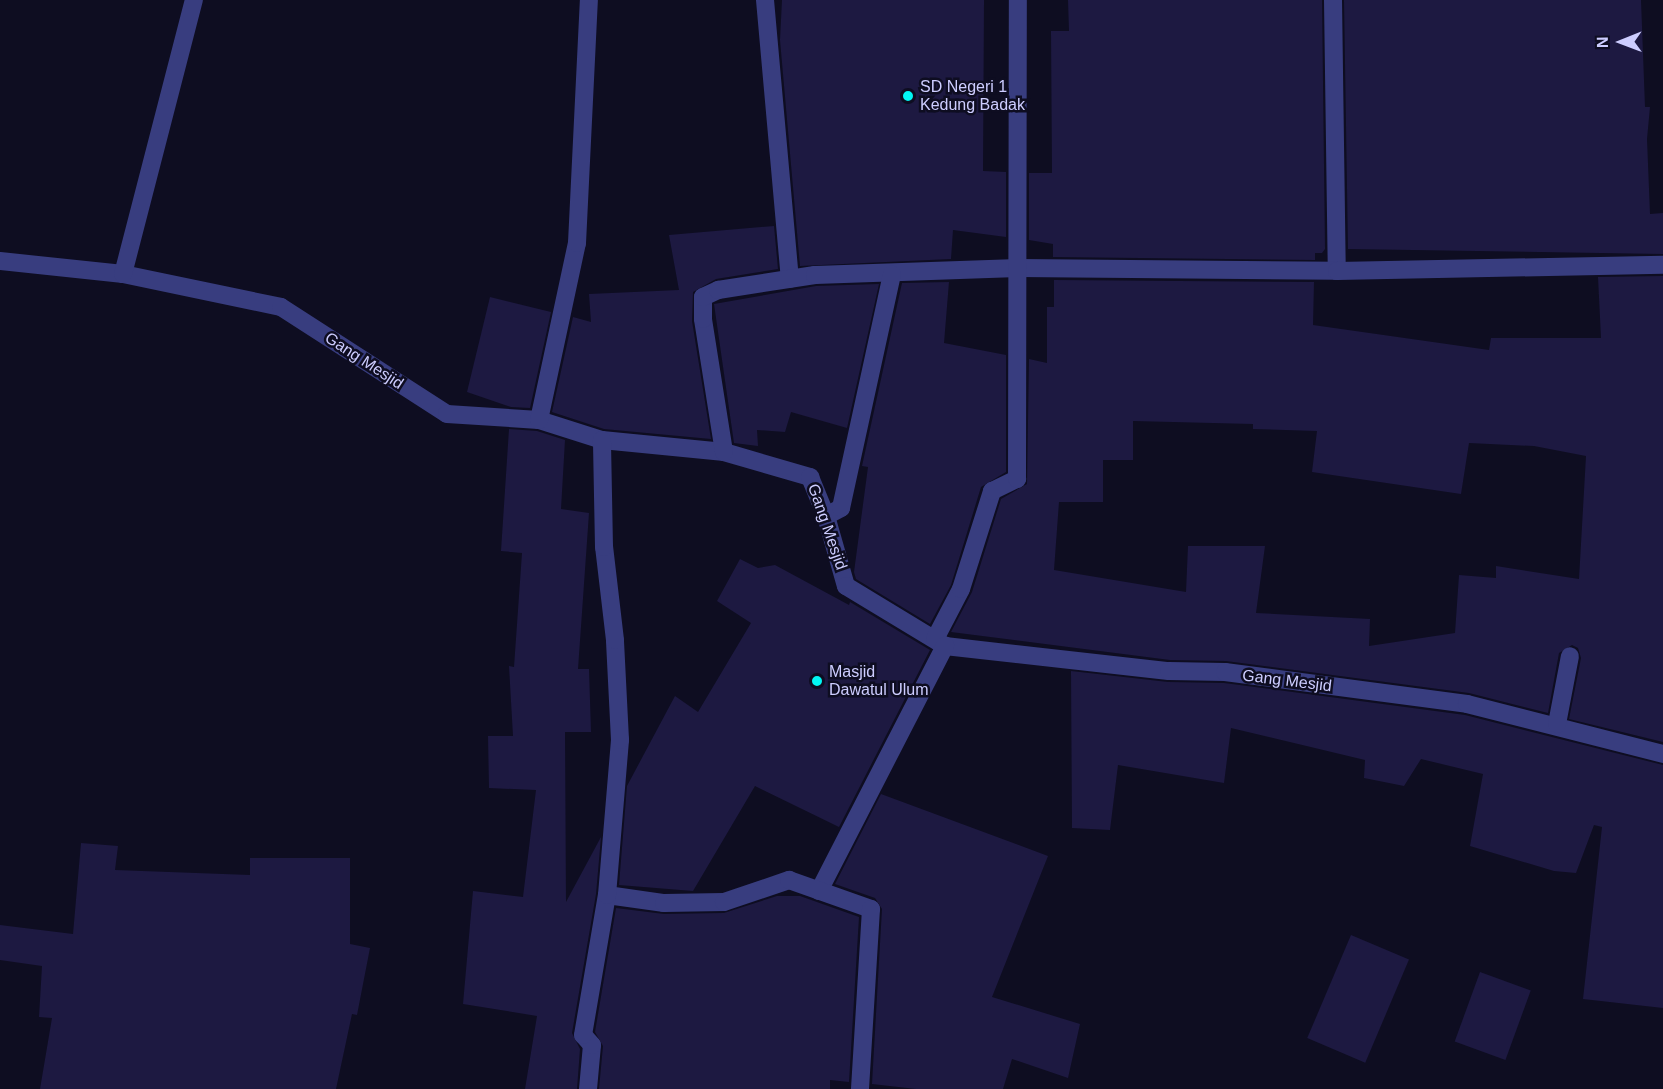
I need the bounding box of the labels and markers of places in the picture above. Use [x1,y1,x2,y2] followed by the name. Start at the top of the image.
[920,77,1025,115] place label: SD Negeri 1 Kedung Badak
[901,89,915,103] marker: SD Negeri 1 Kedung Badak
[829,662,929,700] place label: Masjid Dawatul Ulum
[810,674,824,688] marker: Masjid Dawatul Ulum

